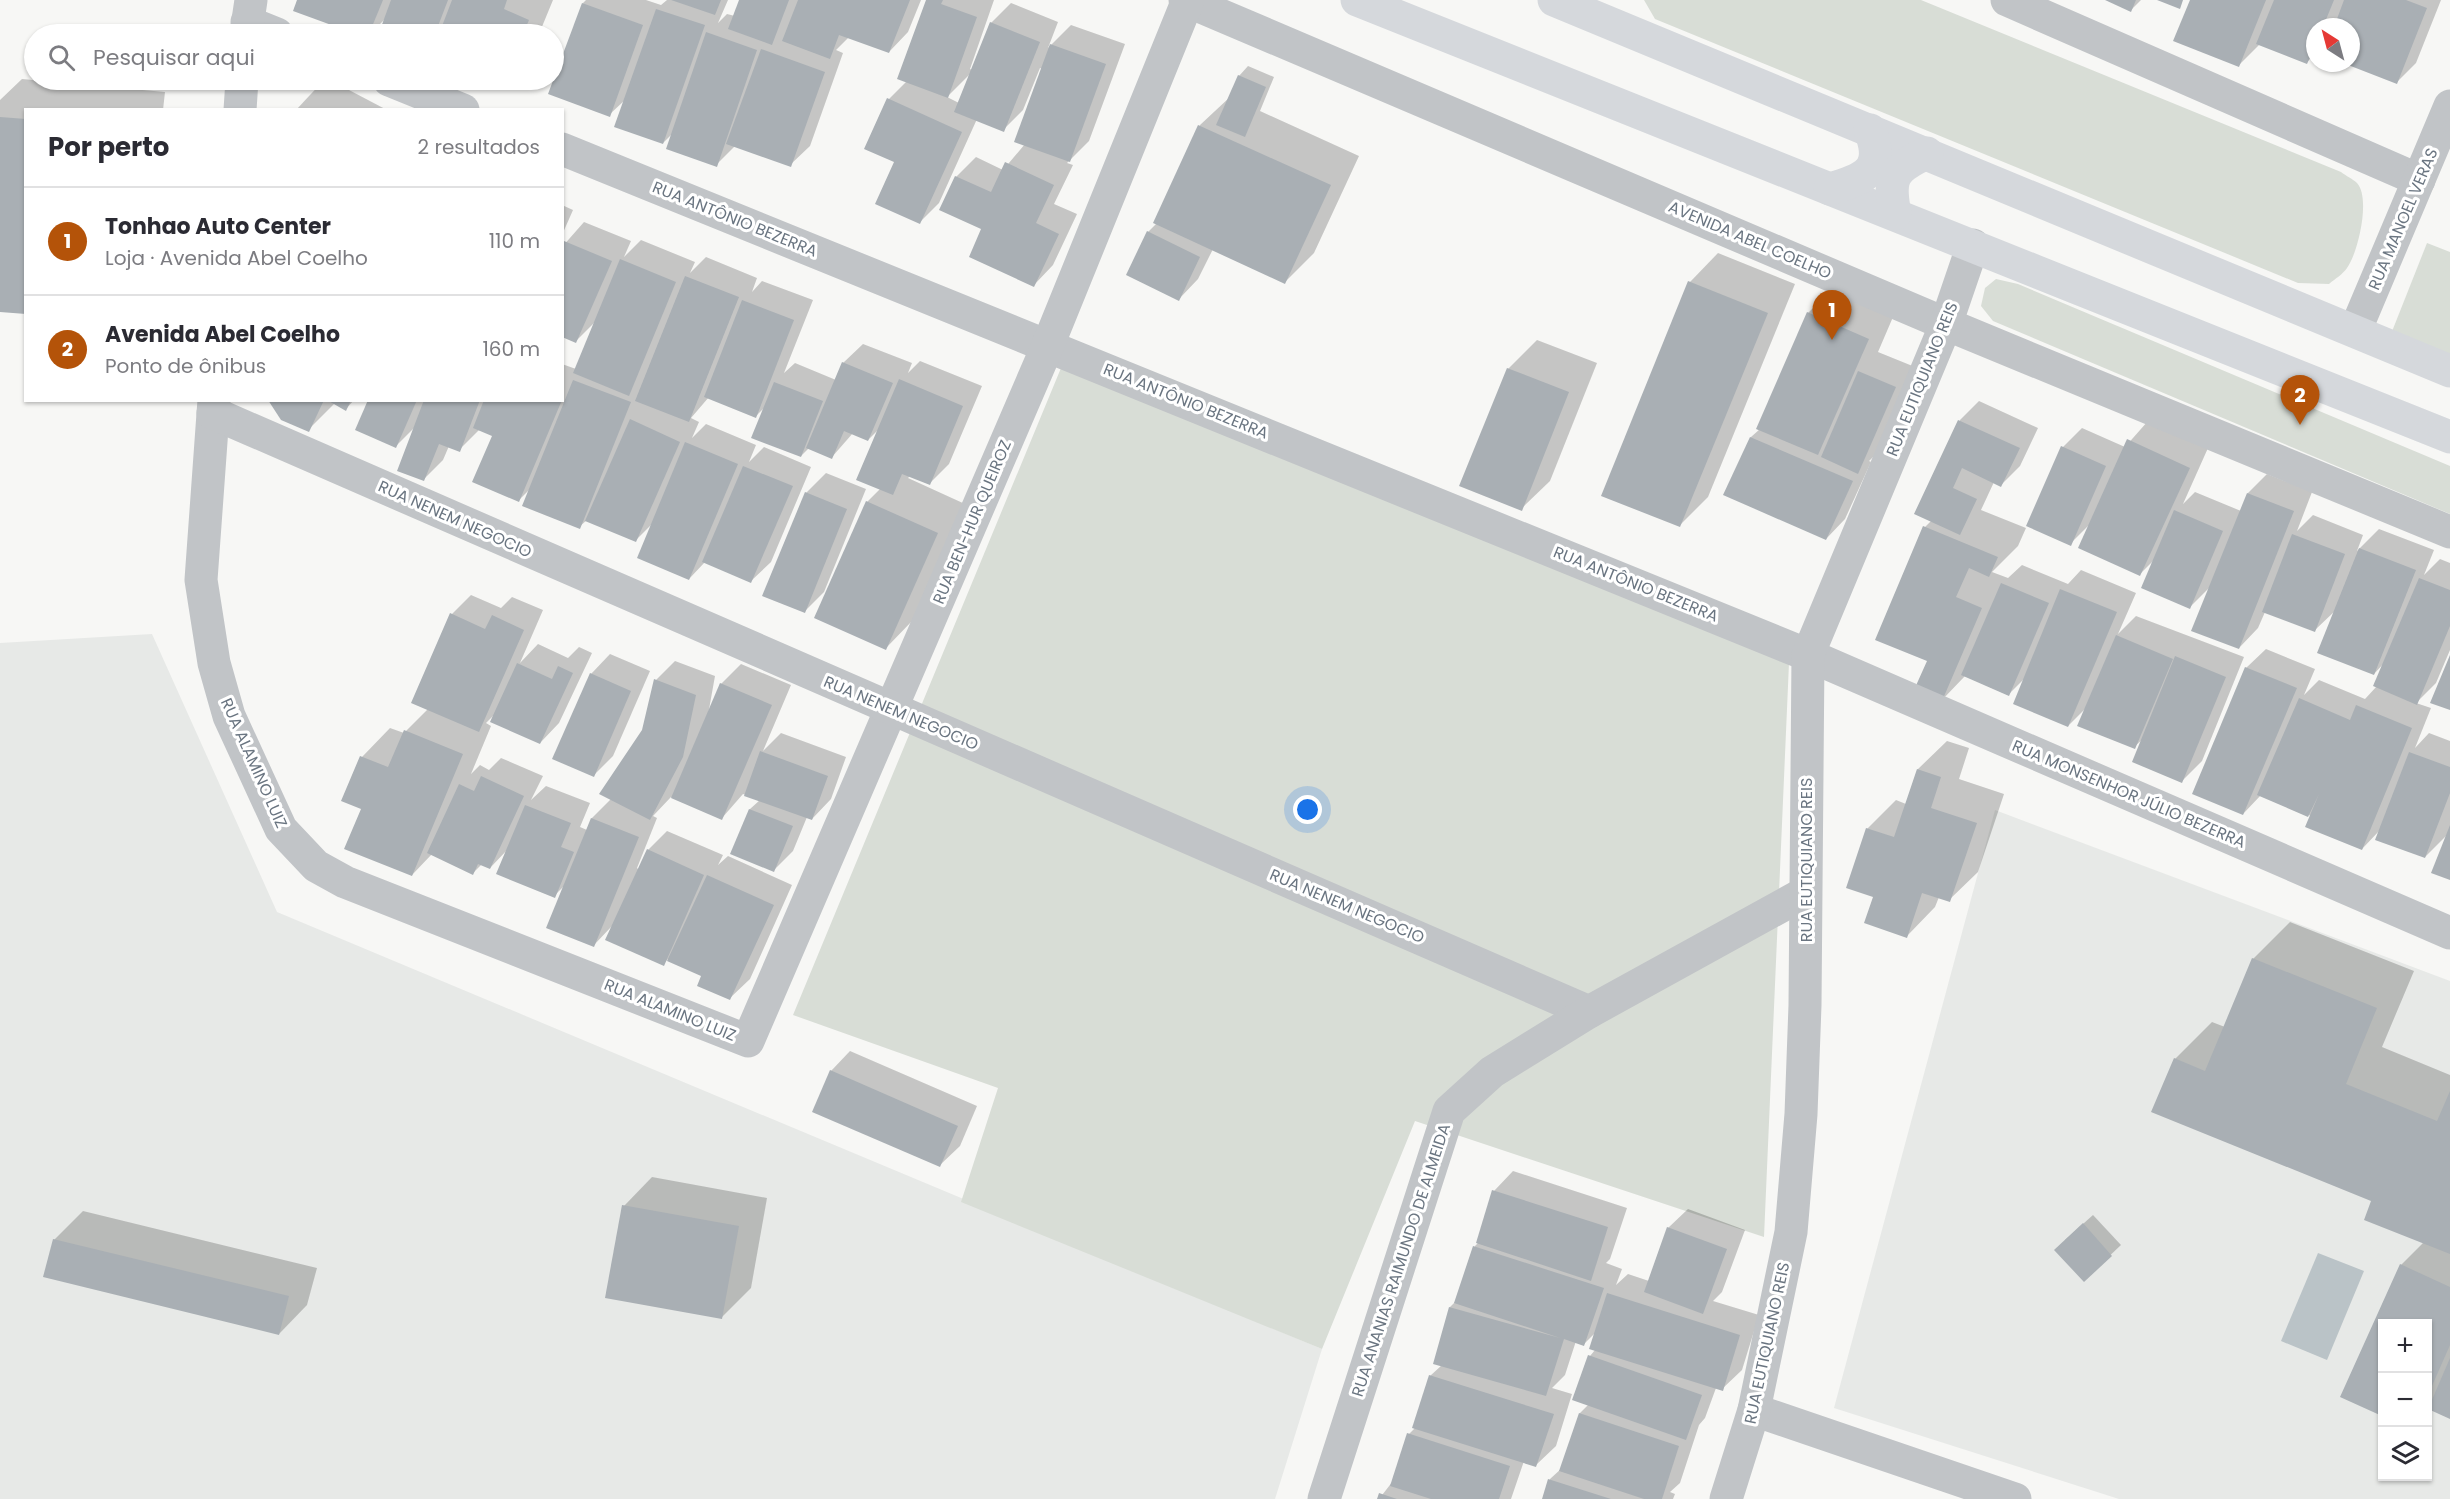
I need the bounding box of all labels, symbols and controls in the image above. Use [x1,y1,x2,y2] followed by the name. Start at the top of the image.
[2306,18,2360,72] north arrow
[24,24,564,90] search box
[45,41,78,74] icon: search
[93,42,255,73] text: Pesquisar aqui
[48,129,169,165] text: Por perto
[418,133,540,161] text: 2 resultados
[2363,144,2443,294] street label: RUA MANOEL VERAS
[649,175,821,263] street label: RUA ANTÔNIO BEZERRA
[1665,195,1835,285] street label: AVENIDA ABEL COELHO
[105,211,331,242] text: Tonhao Auto Center
[64,227,71,255] text: 1
[489,227,540,255] text: 110 m
[105,244,368,272] text: Loja · Avenida Abel Coelho
[1812,290,1852,340] pin: 1
[1880,298,1964,460] street label: RUA EUTIQUIANO REIS
[105,319,340,350] text: Avenida Abel Coelho
[62,335,73,363] text: 2
[482,335,540,363] text: 160 m
[105,352,266,380] text: Ponto de ônibus
[1100,357,1272,445] street label: RUA ANTÔNIO BEZERRA
[2280,376,2320,425] pin: 2
[927,436,1017,608] street label: RUA BEN-HUR QUEIROZ
[375,475,535,563] street label: RUA NENEM NEGOCIO
[1550,540,1722,628] street label: RUA ANTÔNIO BEZERRA
[820,670,982,756] street label: RUA NENEM NEGOCIO
[215,694,293,832] street label: RUA ALAMINO LUIZ
[2009,734,2250,854] street label: RUA MONSENHOR JÚLIO BEZERRA
[1795,778,1818,942] street label: RUA EUTIQUIANO REIS
[1293,795,1322,824] your location
[1266,863,1428,949] street label: RUA NENEM NEGOCIO
[601,973,739,1047] street label: RUA ALAMINO LUIZ
[1346,1120,1456,1400] street label: RUA ANANIAS RAIMUNDO DE ALMEIDA
[1739,1260,1795,1426] street label: RUA EUTIQUIANO REIS
[2378,1319,2432,1481] map controls
[2378,1319,2432,1373] button: +
[2378,1373,2432,1427] button: −
[2378,1427,2432,1481] button: layers

